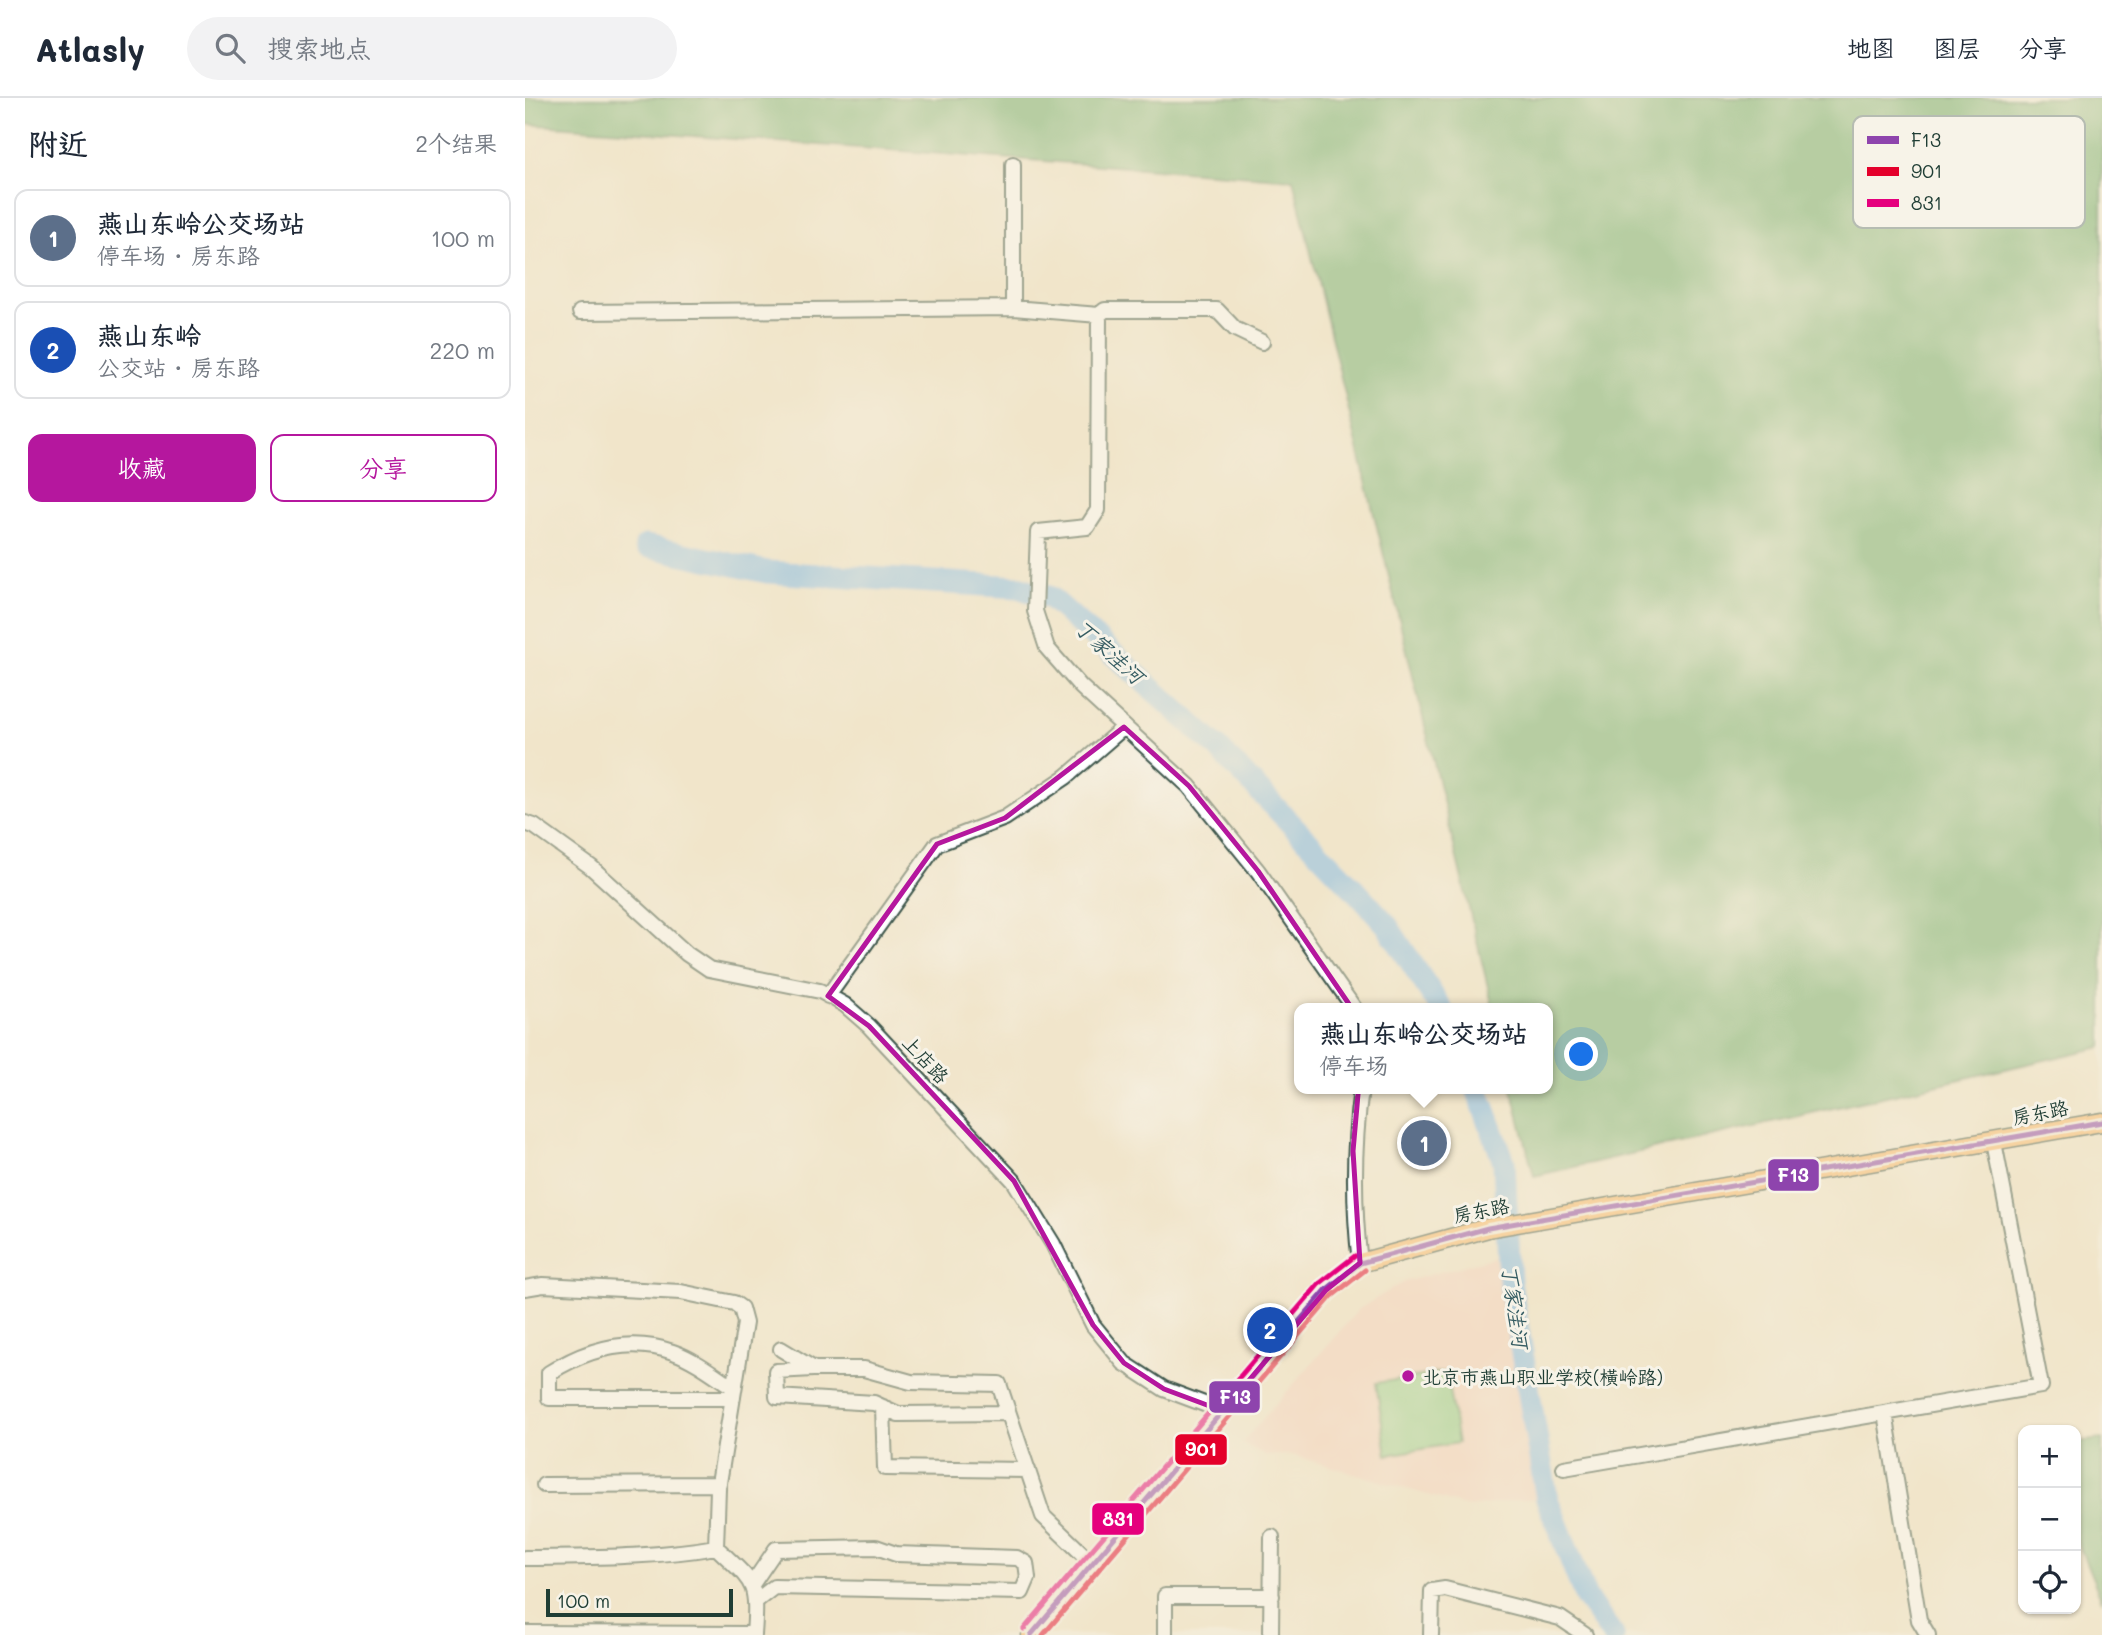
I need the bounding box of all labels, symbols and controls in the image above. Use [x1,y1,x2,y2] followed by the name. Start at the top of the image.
[187,17,677,80] search box
[35,27,145,70] text: Atlasly
[211,29,249,67] icon: search
[267,31,371,65] text: 搜索地点
[1847,32,1895,63] text: 地图
[1933,32,1981,63] text: 图层
[2019,32,2067,63] text: 分享
[1853,116,2085,228] legend
[28,123,88,163] text: 附近
[1911,127,1941,152] text: F13
[415,128,497,158] text: 2个结果
[1911,158,1942,183] text: 901
[1911,190,1942,215] text: 831
[97,206,305,240] text: 燕山东岭公交场站
[48,223,58,253] text: 1
[431,223,495,253] text: 100 m
[97,240,260,270] text: 停车场 · 房东路
[97,318,201,352] text: 燕山东岭
[47,335,59,365] text: 2
[429,335,495,365] text: 220 m
[97,352,260,382] text: 公交站 · 房东路
[28,434,256,502] button: 收藏
[270,434,497,502] button: 分享
[1070,613,1152,691] water label: 丁家洼河
[1294,1003,1553,1094] popup
[1319,1016,1528,1050] text: 燕山东岭公交场站
[897,1030,955,1088] street label: 上店路
[1564,1037,1598,1071] your location
[1319,1050,1388,1080] text: 停车场
[2010,1094,2070,1130] street label: 房东路
[1401,1117,1447,1169] pin: 1
[1767,1158,1820,1192] line badge: F13
[1777,1162,1809,1187] text: F13
[1451,1192,1511,1228] street label: 房东路
[1497,1263,1536,1352] water label: 丁家洼河
[1247,1304,1293,1356] pin: 2
[1422,1364,1663,1389] place label: 北京市燕山职业学校(横岭路)
[1400,1368,1416,1384] marker: 北京市燕山职业学校(横岭路)
[1208,1380,1261,1414] line badge: F13
[1219,1384,1251,1409] text: F13
[2018,1425,2081,1614] map controls
[2018,1425,2081,1488] button: +
[1174,1433,1228,1466] line badge: 901
[1185,1436,1217,1461] text: 901
[2018,1488,2081,1551] button: −
[1091,1502,1145,1536] line badge: 831
[1102,1506,1134,1531] text: 831
[2018,1551,2081,1614] button: locate
[546,1586,733,1618] scale bar
[557,1588,610,1613] text: 100 m

